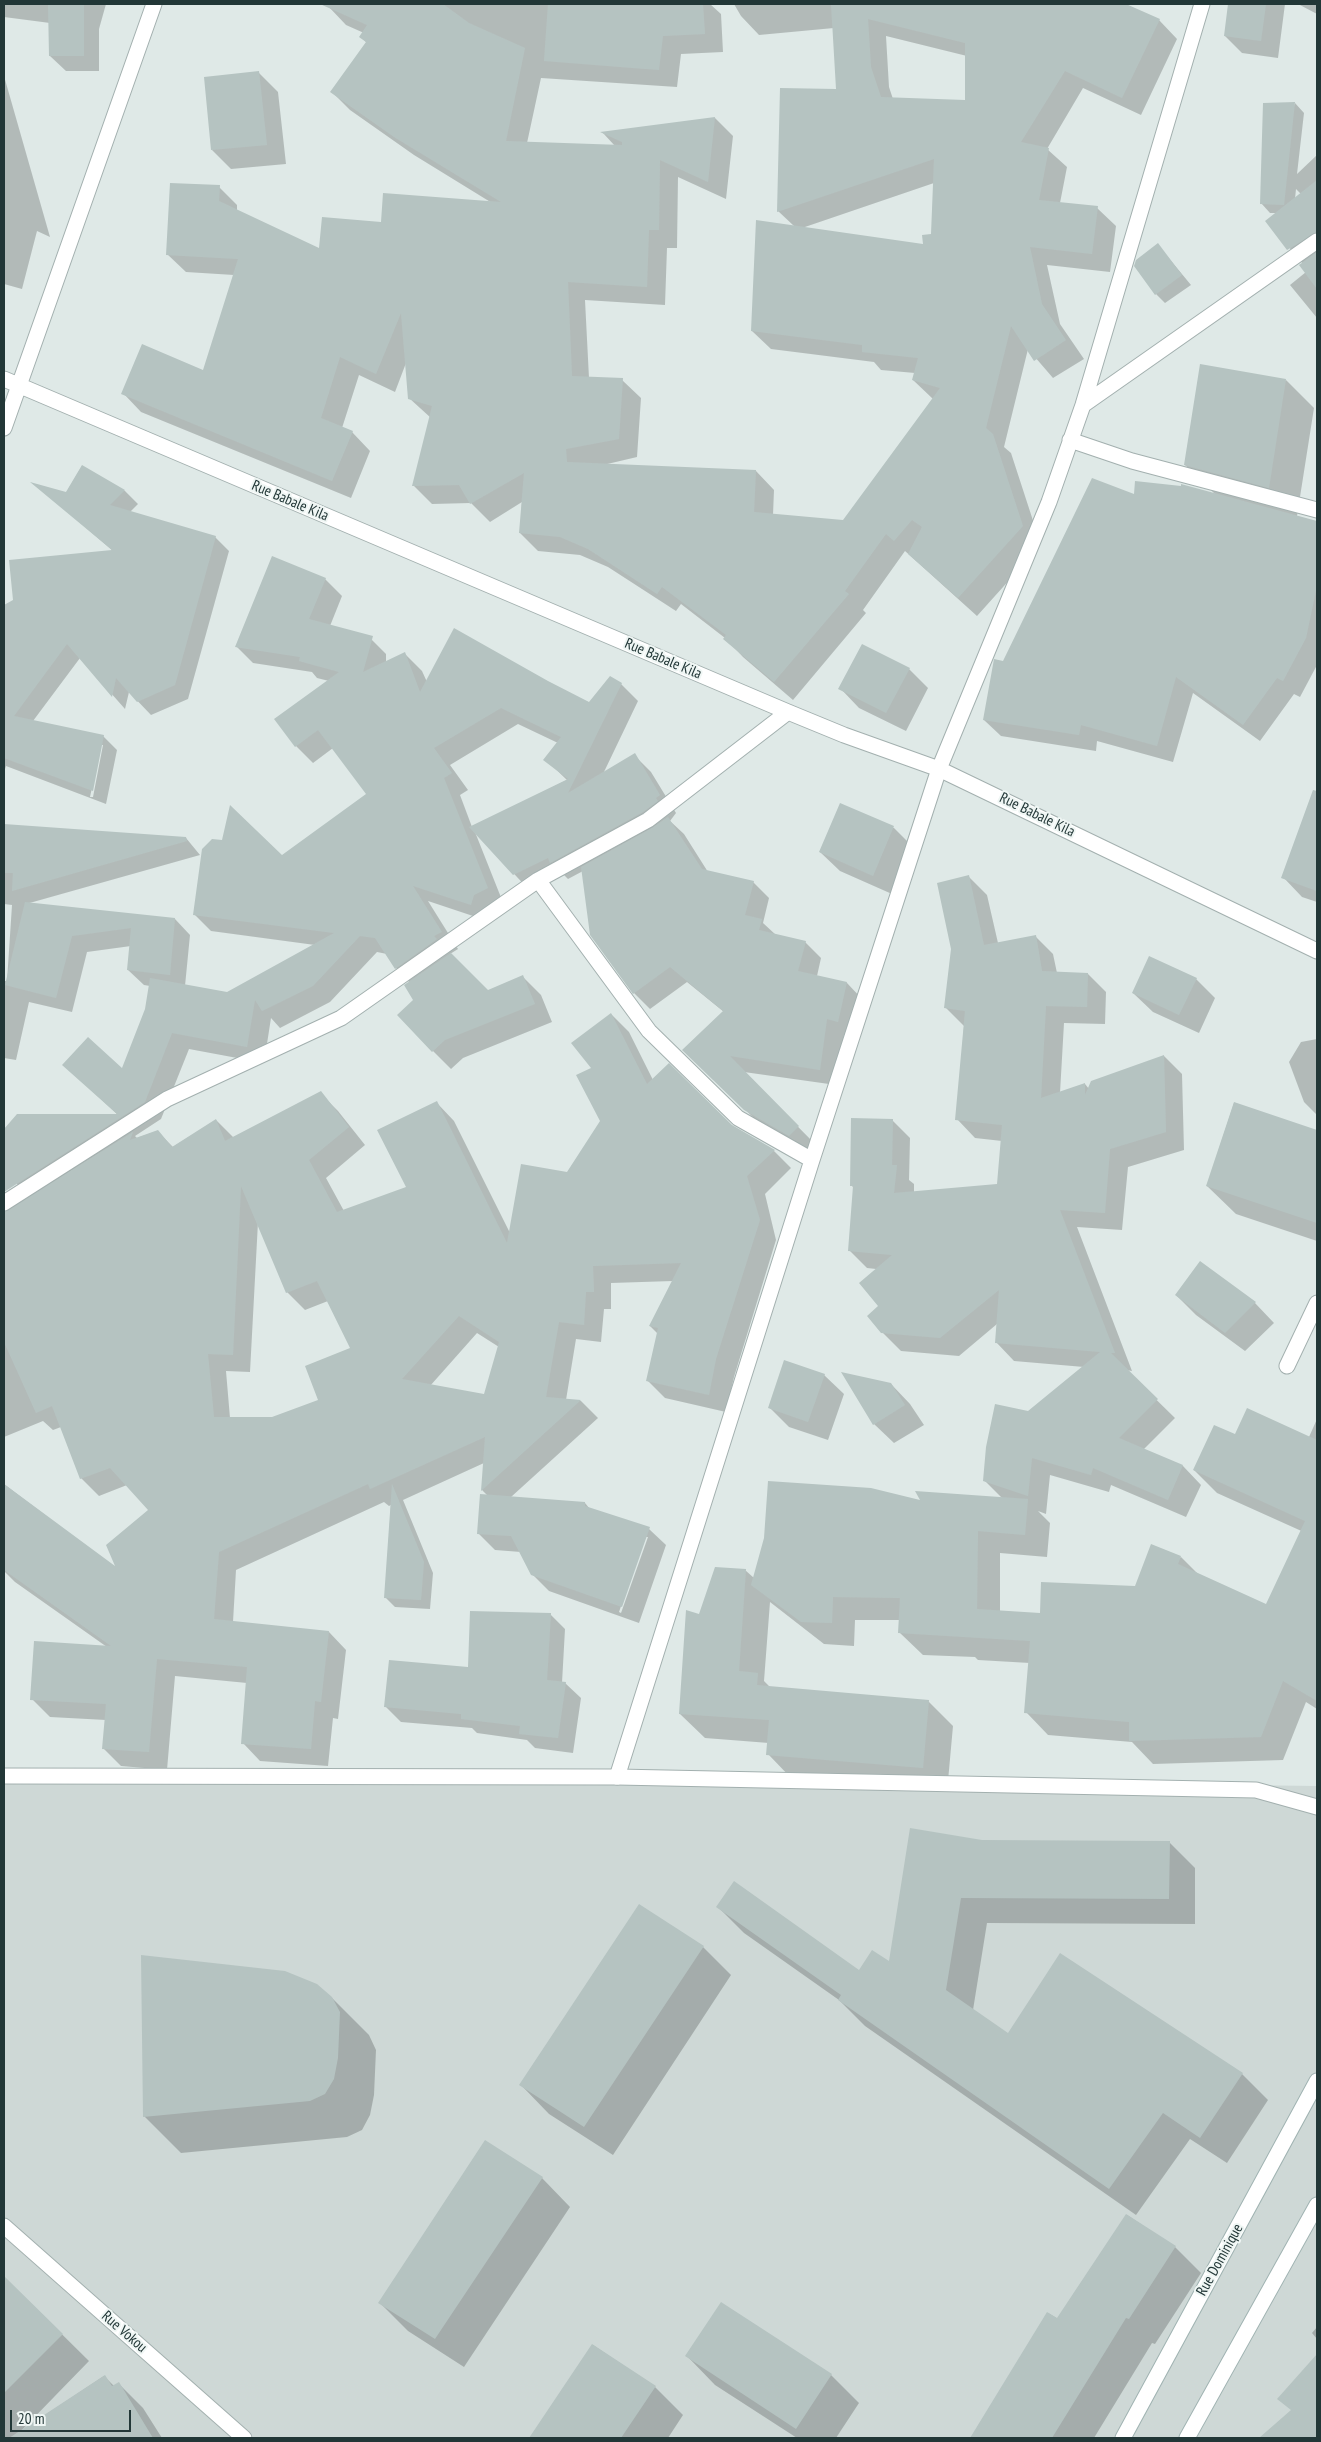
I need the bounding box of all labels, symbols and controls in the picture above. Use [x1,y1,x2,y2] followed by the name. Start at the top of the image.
[249,477,331,525] street label: Rue Babale Kila
[622,635,704,683] street label: Rue Babale Kila
[996,789,1078,841] street label: Rue Babale Kila
[1193,2221,1247,2299] street label: Rue Dominique
[98,2307,150,2357] street label: Rue Vokou
[12,2400,134,2432] scale bar
[18,2409,44,2428] text: 20 m

